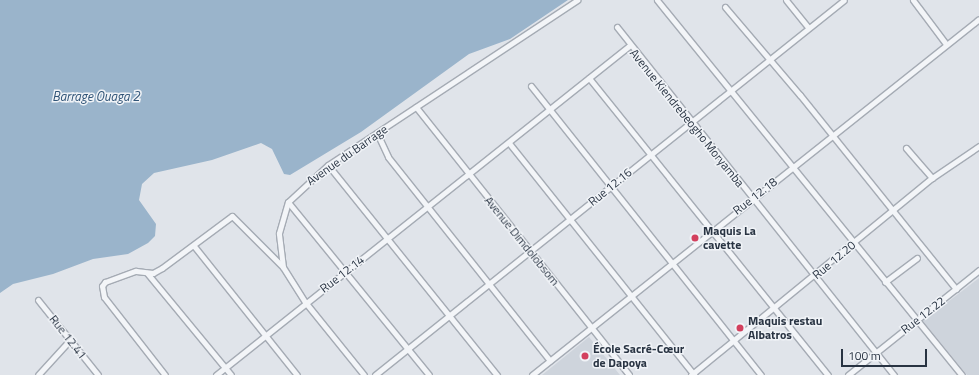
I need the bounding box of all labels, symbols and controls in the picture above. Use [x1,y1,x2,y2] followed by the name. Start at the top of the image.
[627,46,747,190] street label: Avenue Kiendrebeogho Moryamba
[52,88,140,104] water label: Barrage Ouaga 2
[304,122,390,188] street label: Avenue du Barrage
[585,165,635,209] street label: Rue 12.16
[730,174,780,218] street label: Rue 12.18
[482,193,562,289] street label: Avenue Dimdolobsom
[703,224,756,252] place label: Maquis La cavette
[690,233,700,243] marker: Maquis La cavette
[809,238,859,282] street label: Rue 12.20
[317,252,367,296] street label: Rue 12.14
[898,293,948,337] street label: Rue 12.22
[46,312,90,362] street label: Rue 12.41
[748,314,822,342] place label: Maquis restau Albatros
[735,323,745,333] marker: Maquis restau Albatros
[843,341,929,367] scale bar
[593,342,684,370] place label: École Sacré-Cœur de Dapoya
[848,346,881,365] text: 100 m
[580,351,590,361] marker: École Sacré-Cœur de Dapoya

